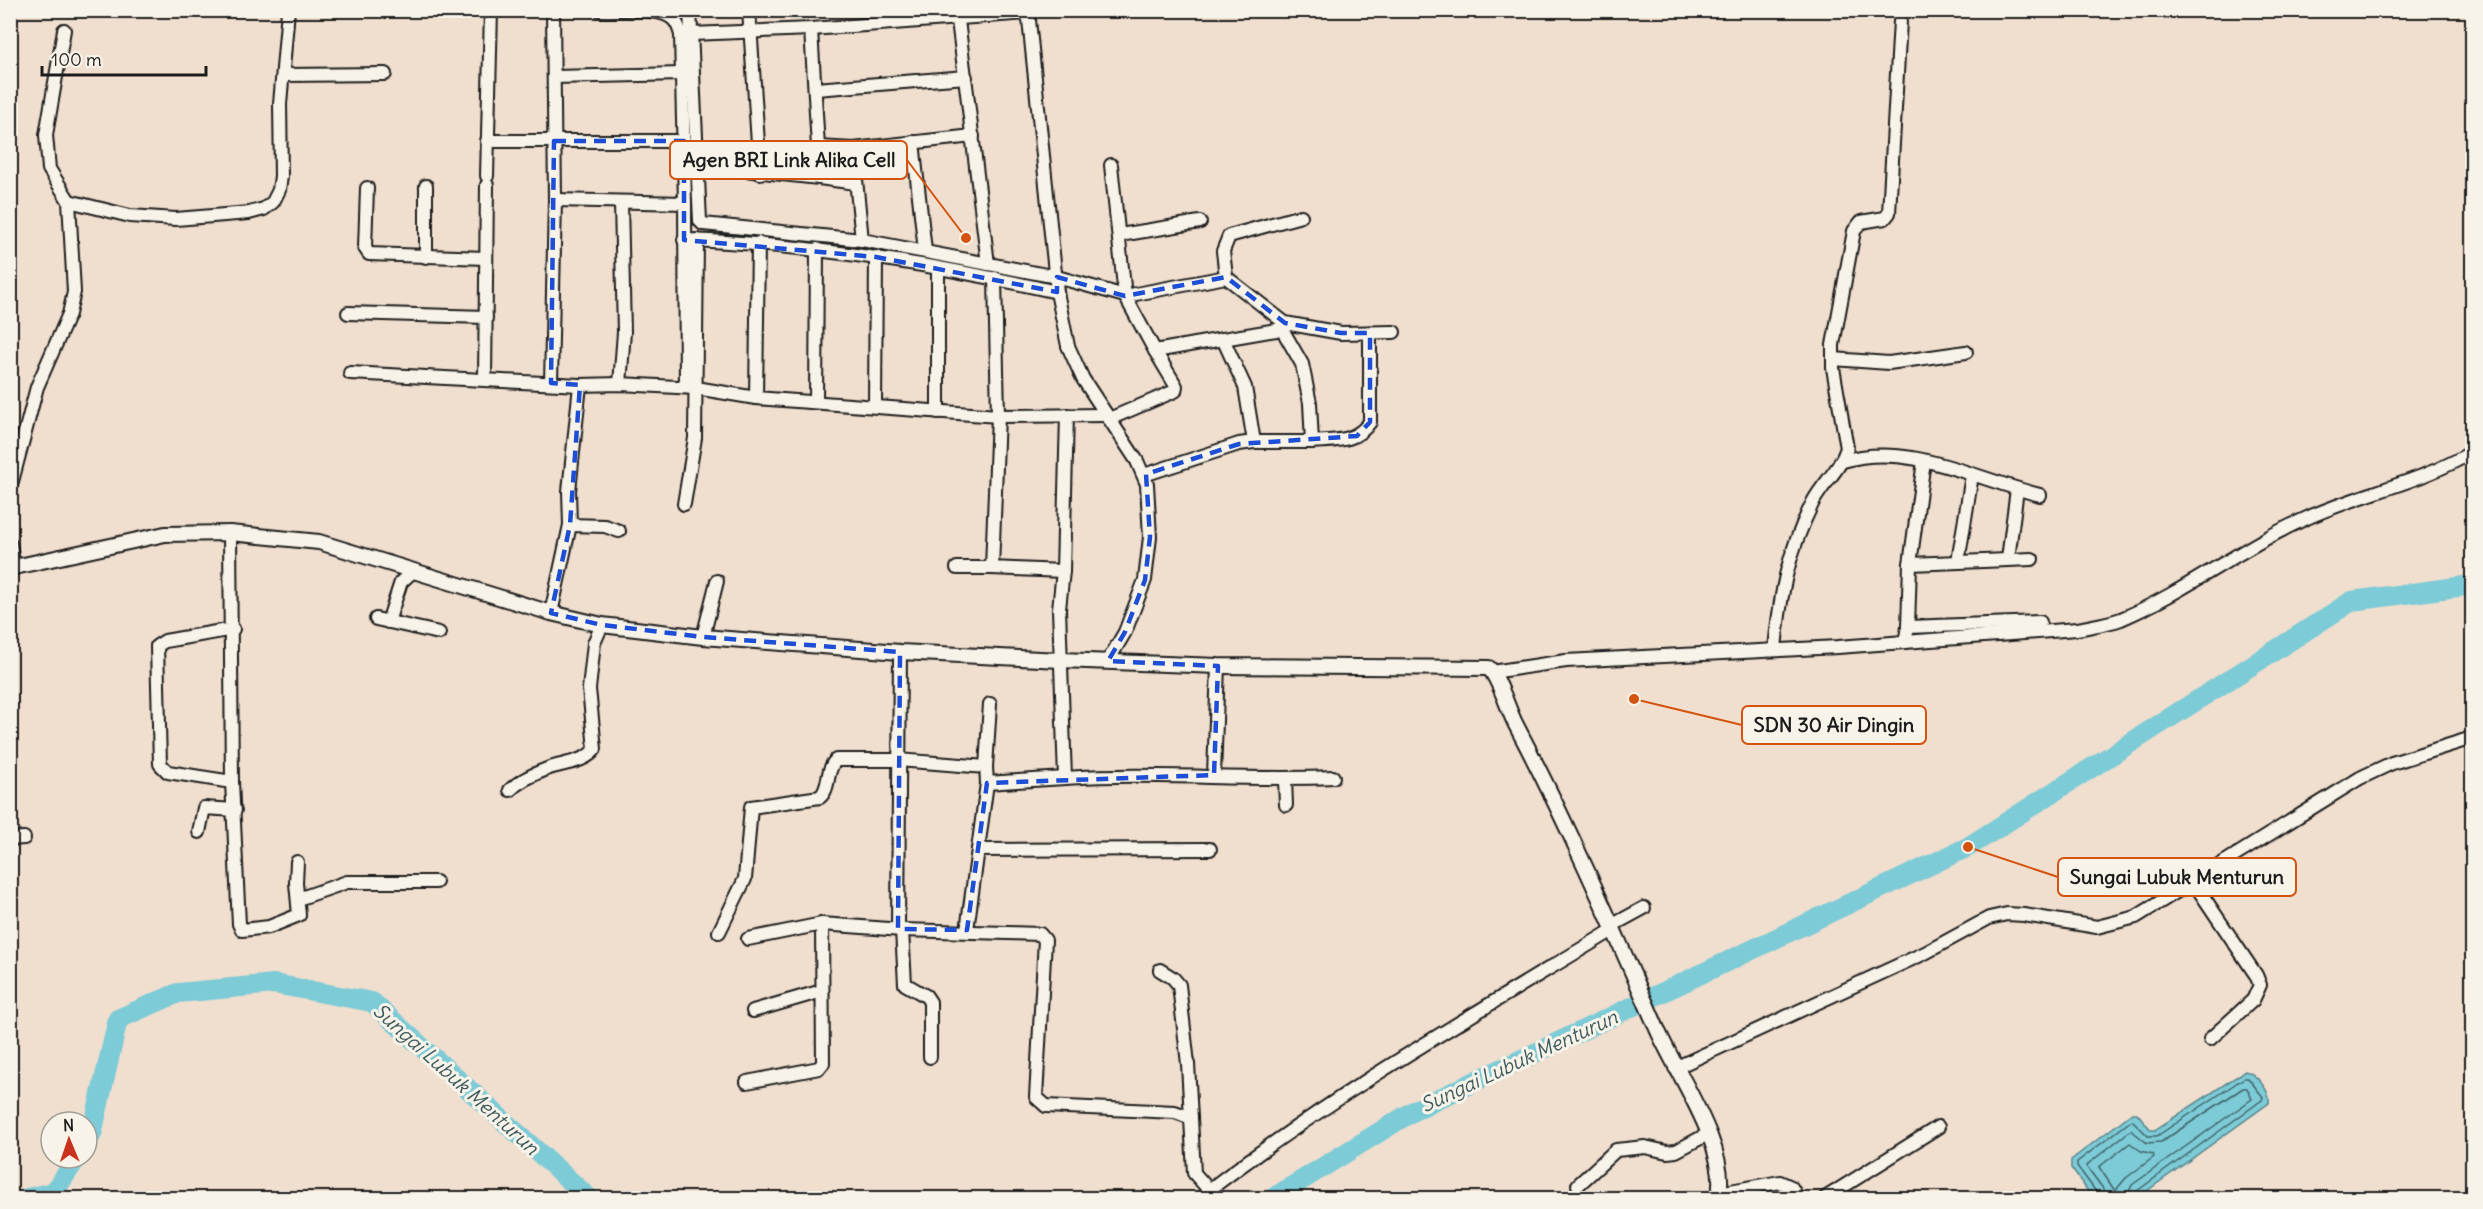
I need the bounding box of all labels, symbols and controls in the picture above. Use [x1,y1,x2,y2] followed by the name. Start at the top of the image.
[42,39,206,77] scale bar
[51,48,102,71] text: 100 m
[670,141,907,179] callout: Agen BRI Link Alika Cell
[683,147,895,172] text: Agen BRI Link Alika Cell
[1742,706,1926,744] callout: SDN 30 Air Dingin
[1754,712,1915,737] text: SDN 30 Air Dingin
[2058,858,2296,896] callout: Sungai Lubuk Menturun
[2070,864,2285,889] text: Sungai Lubuk Menturun
[368,998,545,1160] water label: Sungai Lubuk Menturun
[1416,1004,1622,1117] water label: Sungai Lubuk Menturun
[39,1110,99,1170] north arrow
[63,1115,74,1135] text: N

